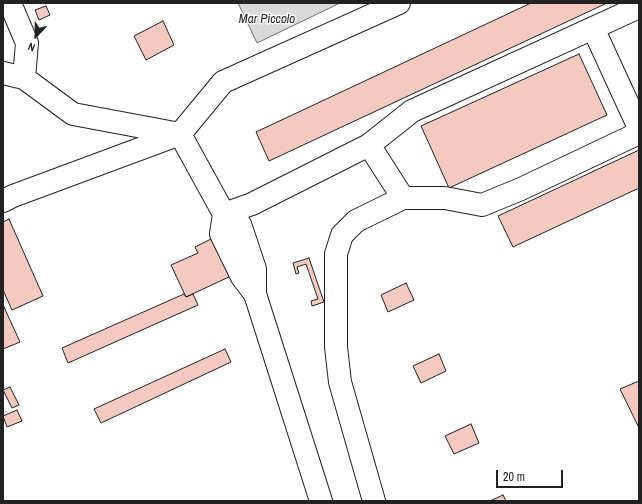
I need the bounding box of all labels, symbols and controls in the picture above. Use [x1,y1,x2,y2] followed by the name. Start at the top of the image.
[239,12,295,28] water label: Mar Piccolo
[16,16,56,56] north arrow
[26,39,37,55] text: N
[498,462,565,488] scale bar
[503,469,525,485] text: 20 m

